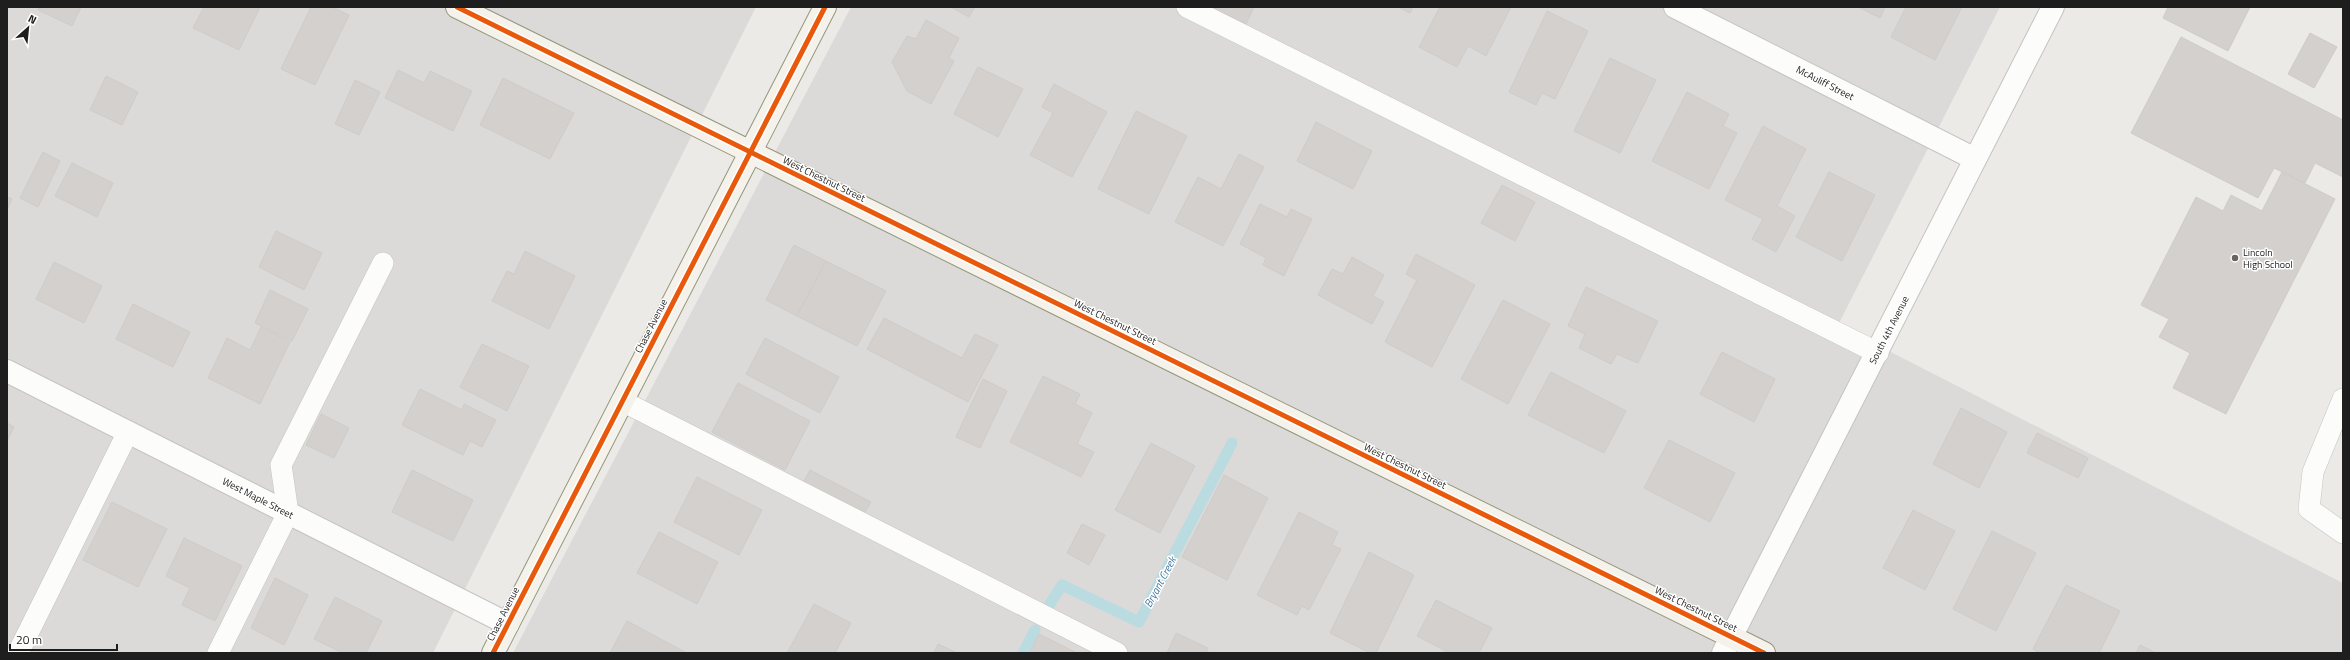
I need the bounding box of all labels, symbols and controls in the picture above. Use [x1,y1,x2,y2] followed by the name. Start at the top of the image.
[8,8,48,48] north arrow
[26,10,40,28] text: N
[1793,62,1857,104] street label: McAuliff Street
[780,152,868,206] street label: West Chestnut Street
[2243,245,2293,272] place label: Lincoln High School
[2230,253,2240,263] marker: Lincoln High School
[1865,293,1913,367] street label: South 4th Avenue
[1071,295,1159,349] street label: West Chestnut Street
[631,296,671,356] street label: Chase Avenue
[1361,439,1449,493] street label: West Chestnut Street
[220,474,297,523] street label: West Maple Street
[1140,553,1181,610] water label: Bryant Creek
[1652,582,1740,636] street label: West Chestnut Street
[483,584,523,644] street label: Chase Avenue
[10,626,117,652] scale bar
[16,630,42,649] text: 20 m

